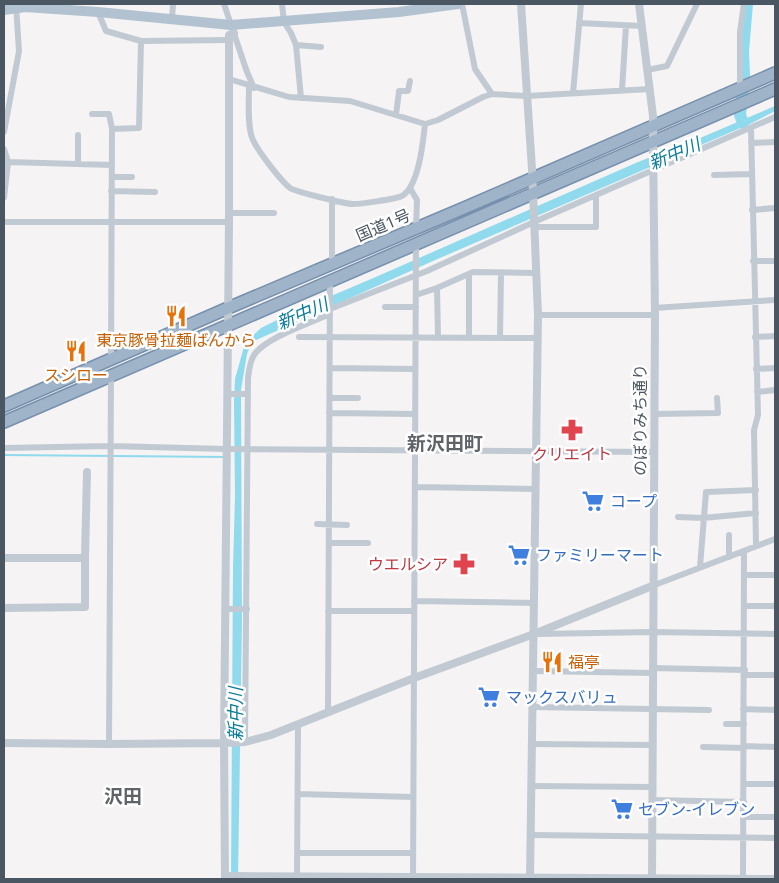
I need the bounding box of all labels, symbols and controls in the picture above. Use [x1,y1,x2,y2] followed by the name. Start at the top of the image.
[644,131,705,175] water label: 新中川
[352,204,414,246] street label: 国道1号
[272,291,333,335] water label: 新中川
[163,303,189,329] restaurant icon: 東京豚骨拉麺ばんから
[96,329,256,351] place label: 東京豚骨拉麺ばんから
[63,338,89,364] restaurant icon: スシロー
[44,364,108,386] place label: スシロー
[629,364,651,476] street label: のぼりみち通り
[559,417,585,443] pharmacy icon: クリエイト
[407,430,483,456] district label: 新沢田町
[532,443,612,465] place label: クリエイト
[580,488,606,514] supermarket icon: コープ
[610,490,657,512] place label: コープ
[506,542,532,568] supermarket icon: ファミリーマート
[536,544,664,566] place label: ファミリーマート
[451,551,477,577] pharmacy icon: ウエルシア
[368,553,448,575] place label: ウエルシア
[539,649,565,675] restaurant icon: 福亭
[568,651,600,673] place label: 福亭
[476,684,502,710] supermarket icon: マックスバリュ
[223,685,247,741] water label: 新中川
[506,686,618,708] place label: マックスバリュ
[104,783,142,809] district label: 沢田
[609,796,635,822] supermarket icon: セブン-イレブン
[638,798,755,820] place label: セブン-イレブン

